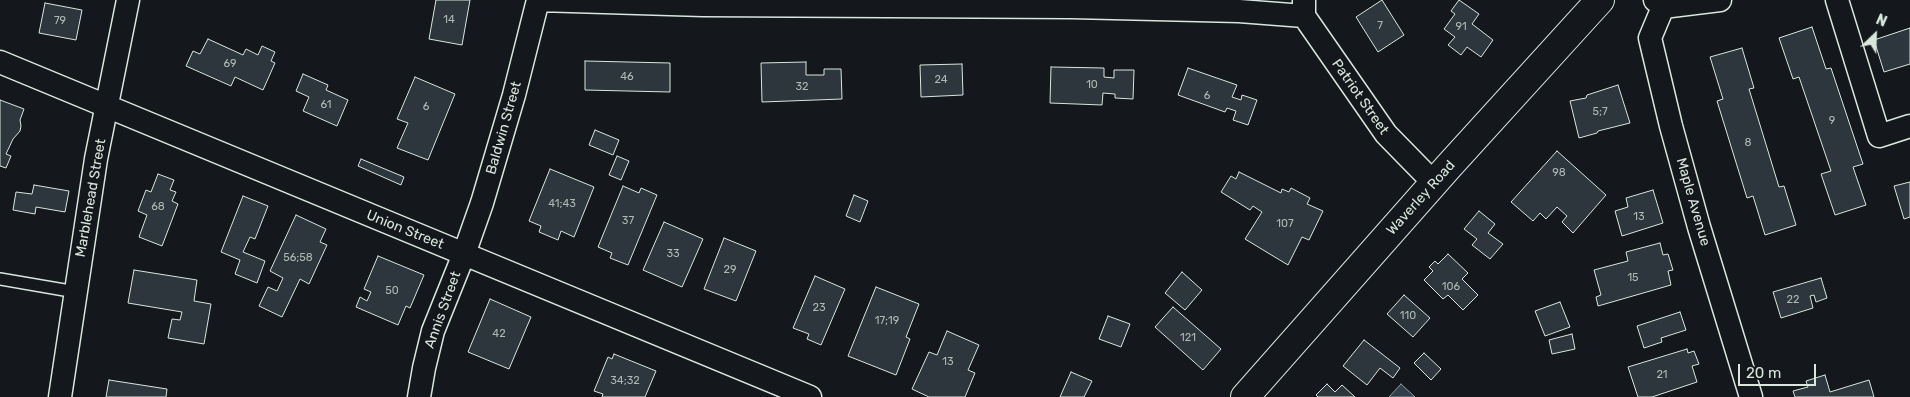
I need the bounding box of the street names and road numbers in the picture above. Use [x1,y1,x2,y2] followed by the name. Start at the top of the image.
[1328,56,1392,138] street label: Patriot Street
[483,80,525,176] street label: Baldwin Street
[72,137,110,259] street label: Marblehead Street
[1672,156,1714,248] street label: Maple Avenue
[1383,157,1459,239] street label: Waverley Road
[364,207,446,253] street label: Union Street
[421,269,465,351] street label: Annis Street

